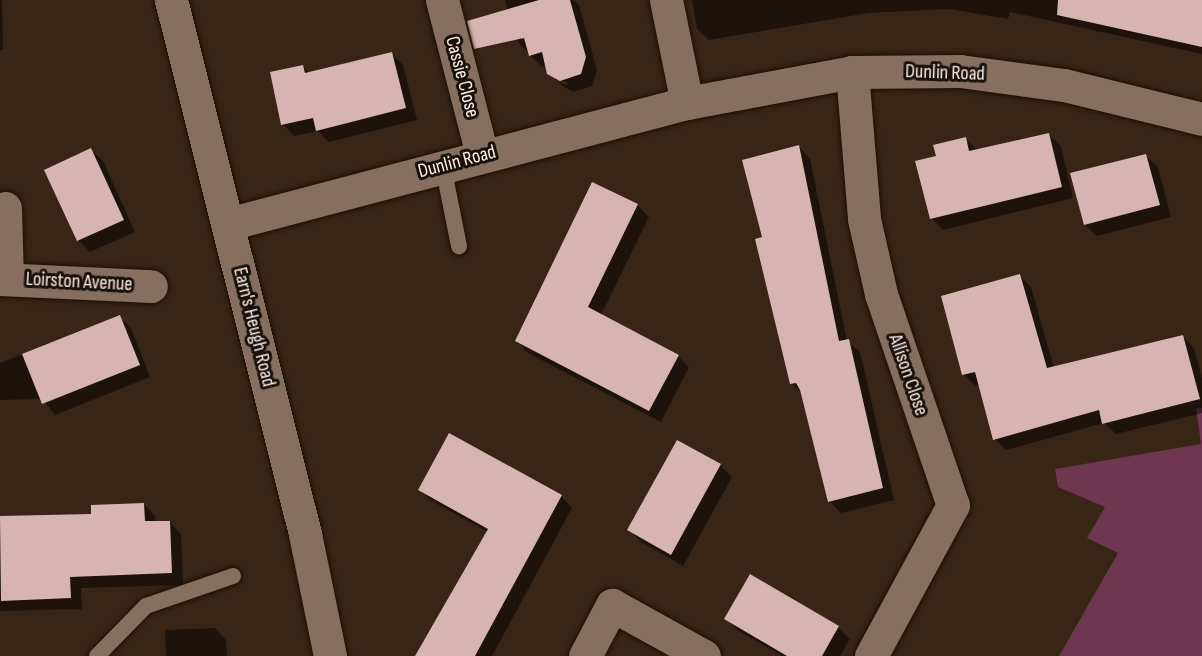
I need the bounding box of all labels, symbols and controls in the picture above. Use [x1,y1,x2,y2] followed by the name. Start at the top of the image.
[440,34,484,120] street label: Cassie Close
[905,60,985,86] street label: Dunlin Road
[415,140,499,184] street label: Dunlin Road
[228,265,280,389] street label: Earn's Heugh Road
[25,267,133,297] street label: Loirston Avenue
[883,331,933,419] street label: Allison Close

